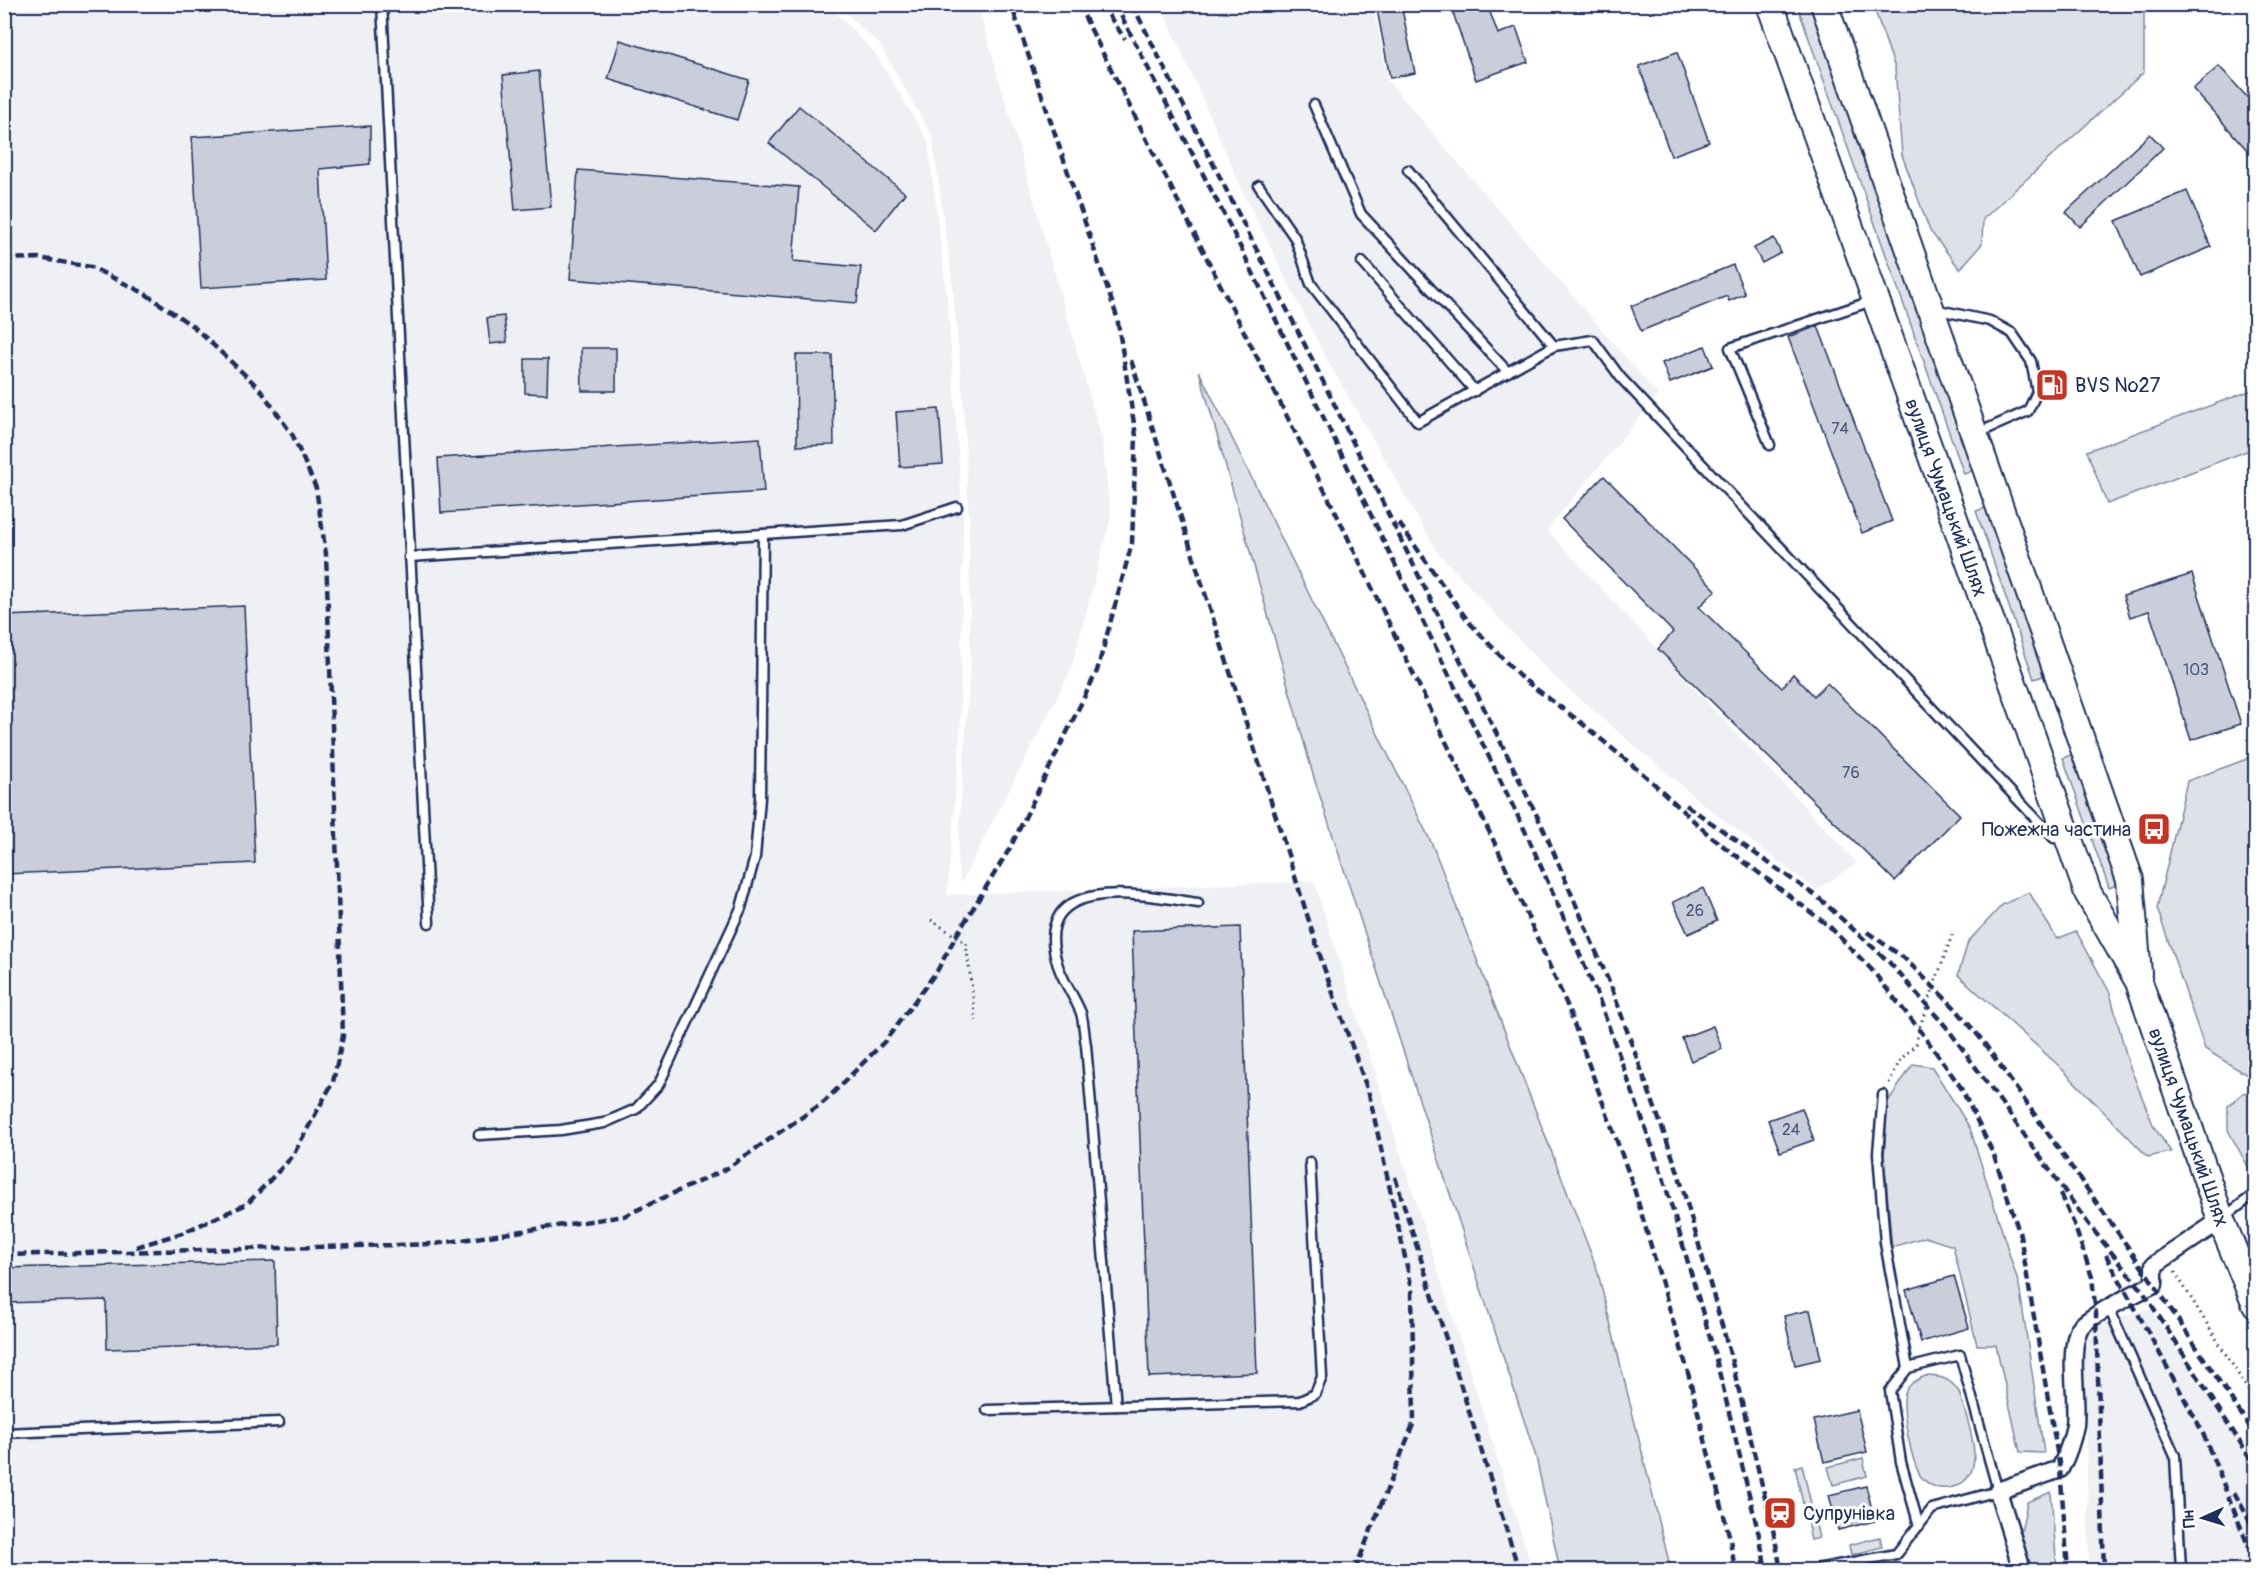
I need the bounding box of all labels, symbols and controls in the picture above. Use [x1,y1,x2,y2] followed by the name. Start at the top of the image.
[2034,367,2070,403] fuel station icon: BVS №27
[2075,373,2161,398] place label: BVS №27
[1900,395,1993,600] street label: вулиця Чумацький Шлях
[1831,419,1849,439] house number: 74
[2183,660,2209,680] house number: 103
[1842,763,1860,783] house number: 76
[2136,811,2172,847] bus stop icon: Пожежна частина
[1982,817,2131,842] place label: Пожежна частина
[1686,901,1704,921] house number: 26
[2143,1024,2235,1230] street label: вулиця Чумацький Шлях
[1782,1120,1800,1140] house number: 24
[2173,1488,2233,1548] north arrow
[1762,1495,1798,1531] station icon: Супрунівка
[1803,1501,1895,1526] place label: Супрунівка
[2178,1509,2200,1528] text: Пн

